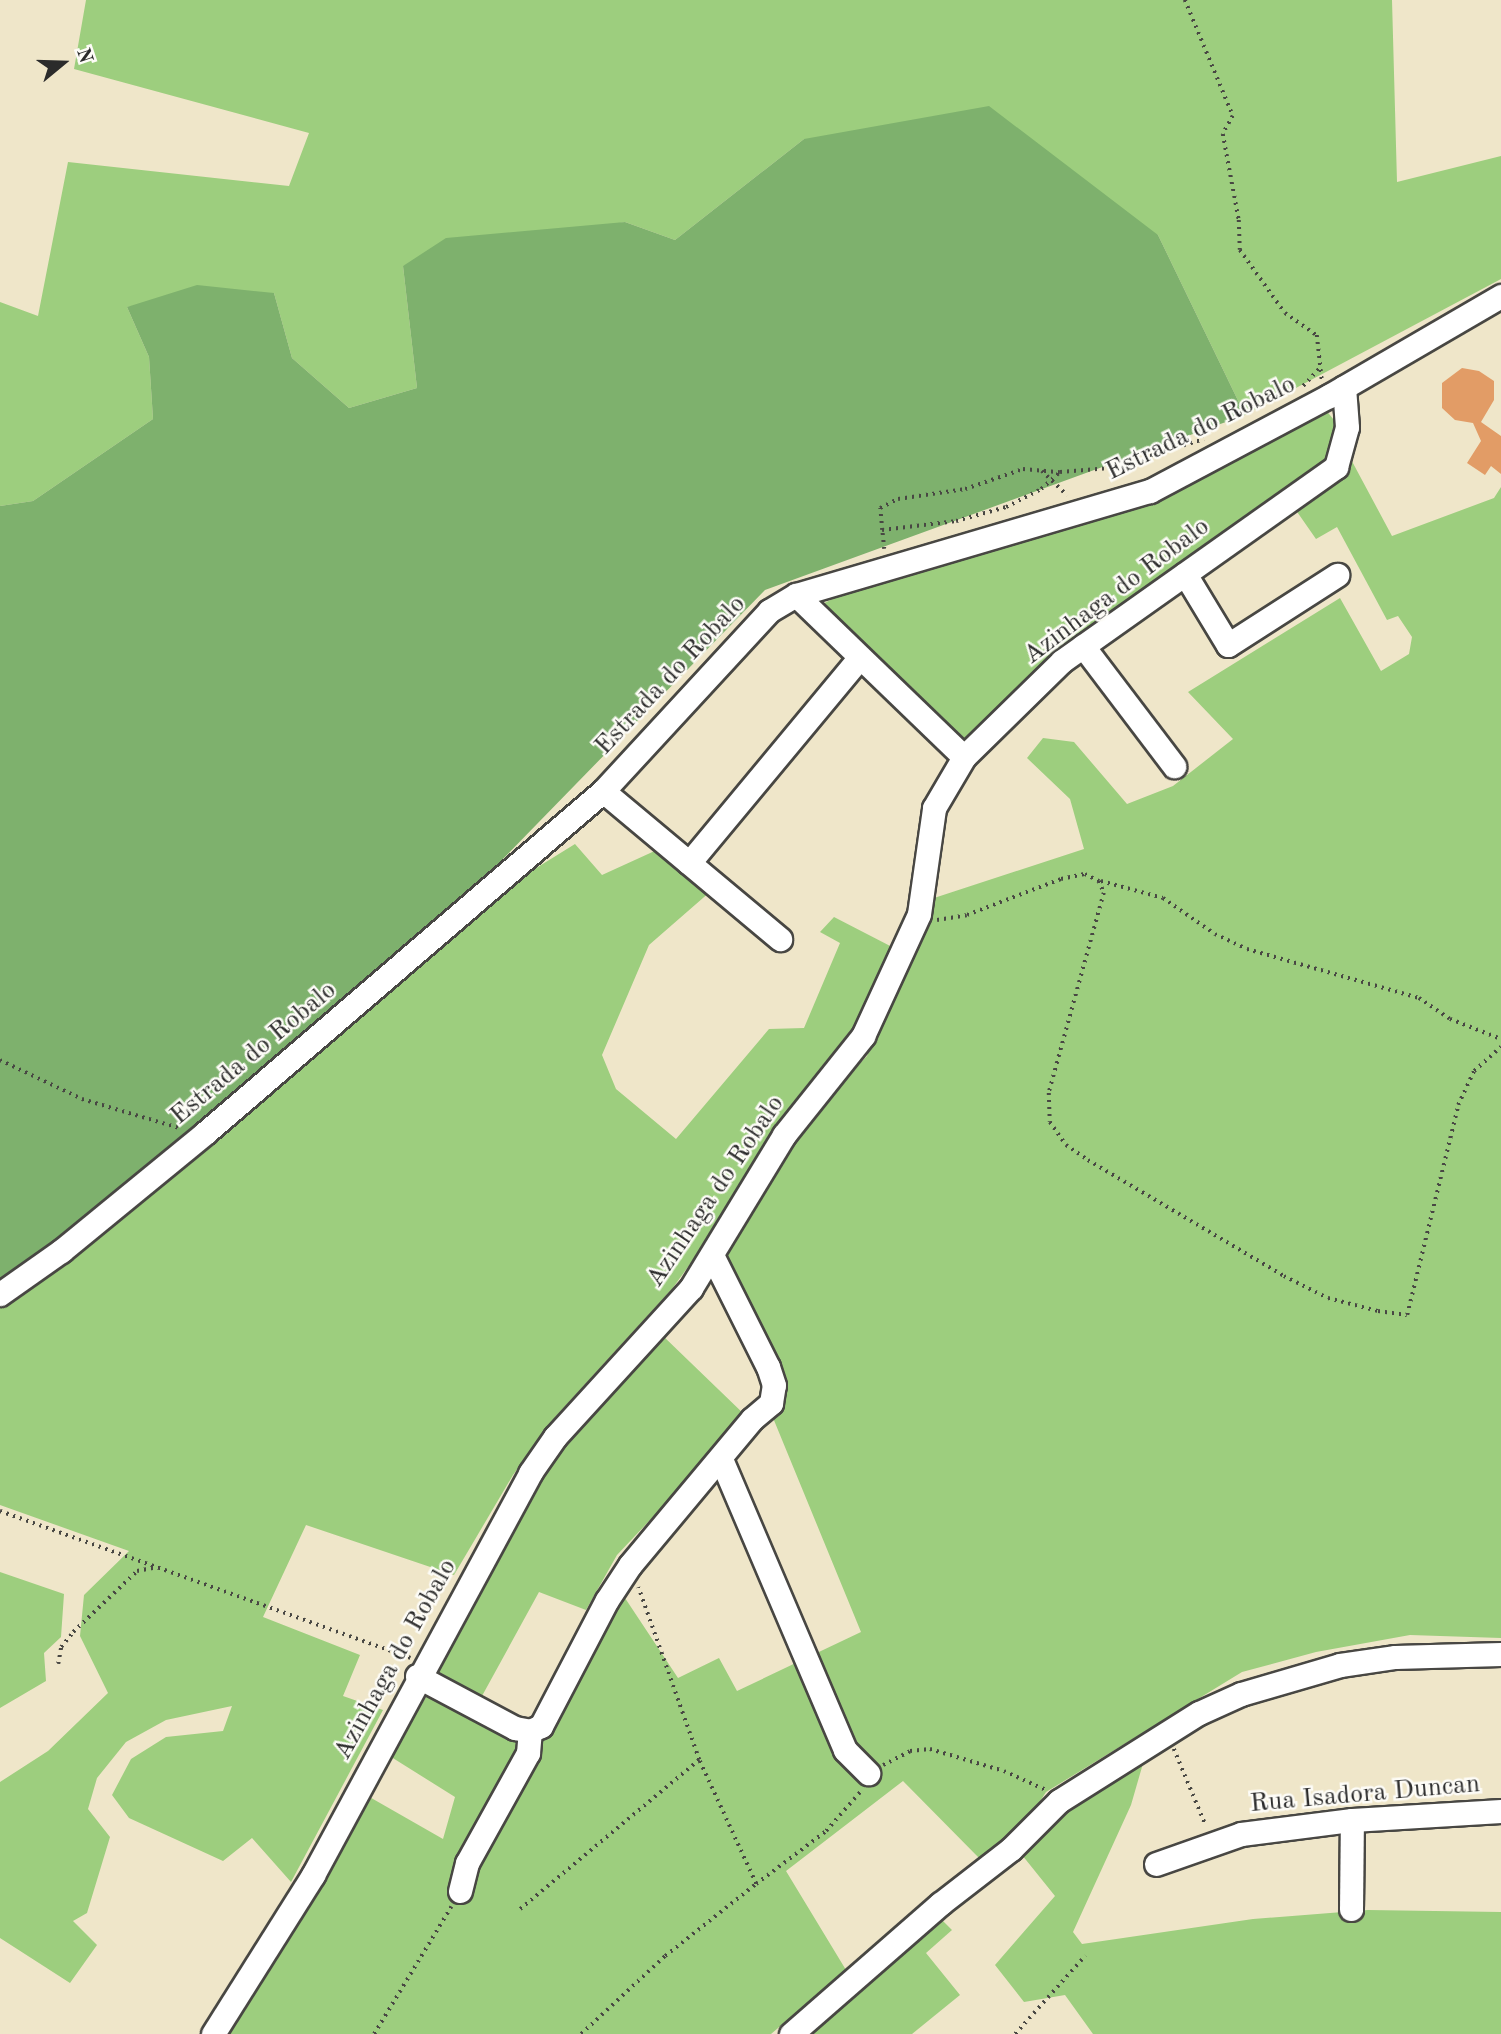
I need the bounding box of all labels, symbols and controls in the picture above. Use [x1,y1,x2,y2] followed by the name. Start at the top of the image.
[28,28,98,98] north arrow
[72,46,95,66] text: N
[1101,370,1301,488] street label: Estrada do Robalo
[1018,512,1216,672] street label: Azinhaga do Robalo
[589,590,753,762] street label: Estrada do Robalo
[165,976,343,1132] street label: Estrada do Robalo
[640,1090,792,1294] street label: Azinhaga do Robalo
[328,1554,464,1766] street label: Azinhaga do Robalo
[1249,1769,1481,1821] street label: Rua Isadora Duncan

